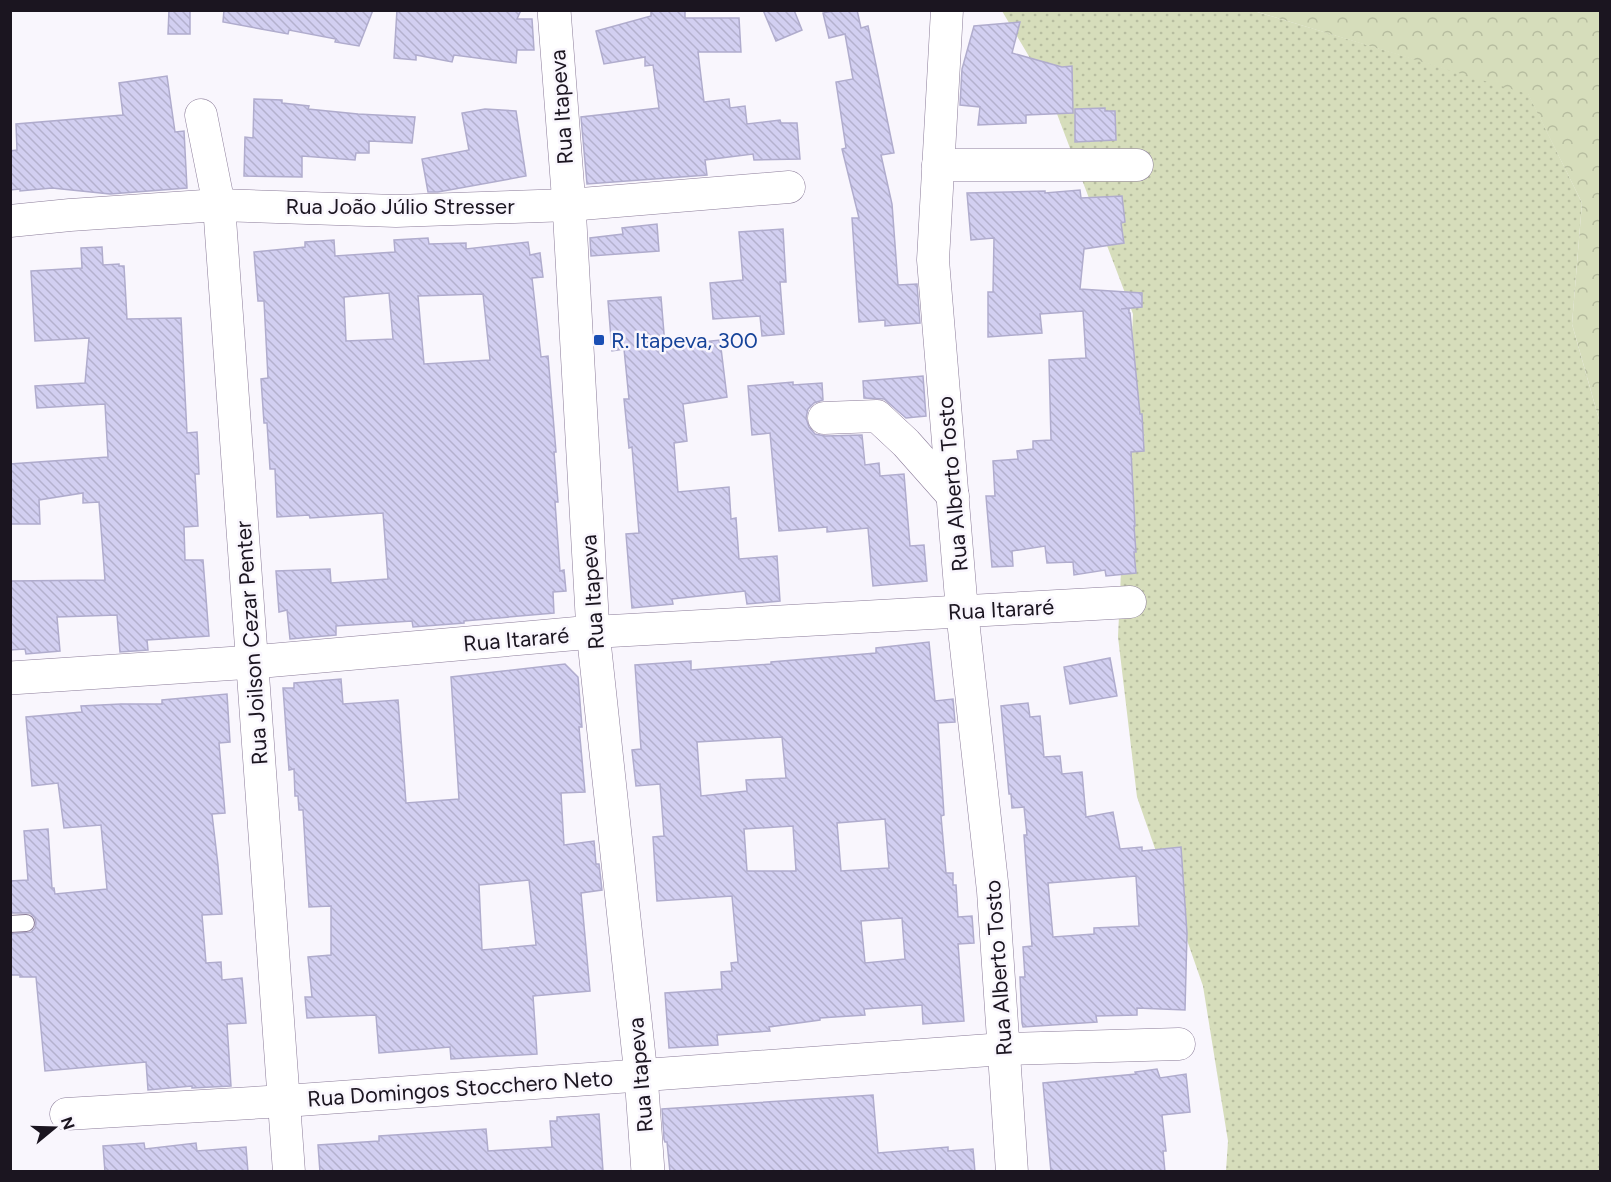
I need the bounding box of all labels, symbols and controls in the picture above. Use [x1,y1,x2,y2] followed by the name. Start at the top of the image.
[544,49,579,165] street label: Rua Itapeva
[285,193,515,220] street label: Rua João Júlio Stresser
[611,327,758,354] place label: R. Itapeva, 300
[592,333,606,347] marker: R. Itapeva, 300
[931,395,974,573] street label: Rua Alberto Tosto
[229,519,274,766] street label: Rua Joilson Cezar Penter
[575,534,610,650] street label: Rua Itapeva
[947,593,1055,626] street label: Rua Itararé
[462,621,570,658] street label: Rua Itararé
[979,879,1018,1057] street label: Rua Alberto Tosto
[622,1016,659,1134] street label: Rua Itapeva
[306,1064,614,1113] street label: Rua Domingos Stocchero Neto
[24,1098,84,1158] north arrow
[57,1114,79,1132] text: N

